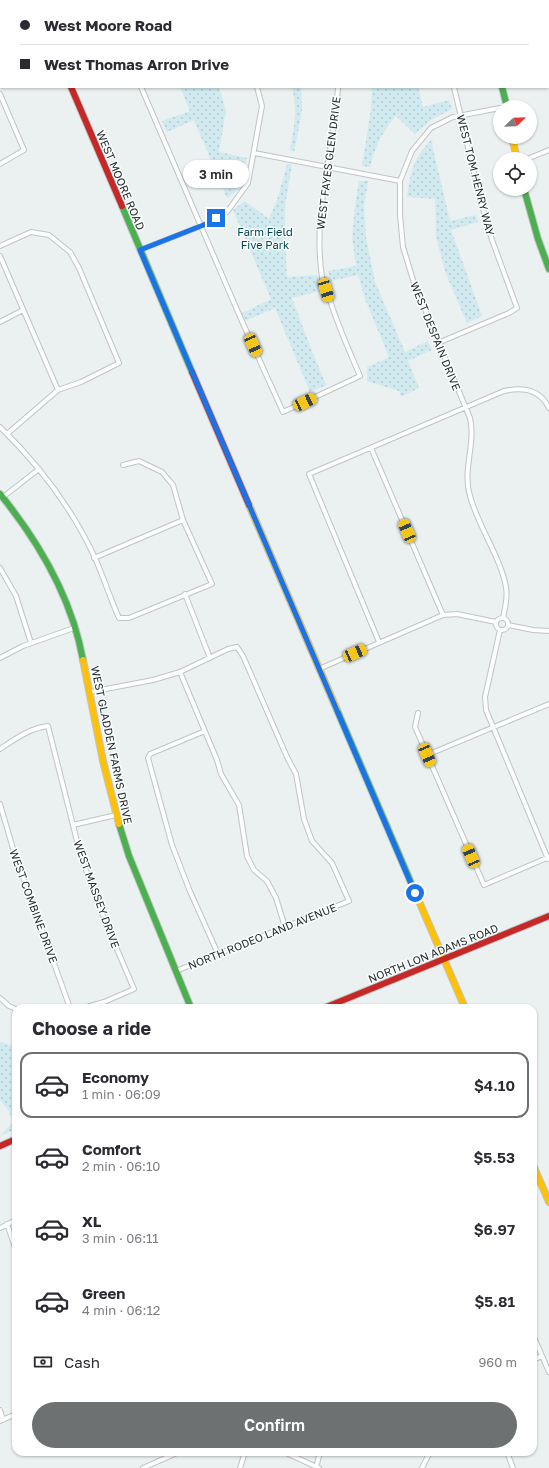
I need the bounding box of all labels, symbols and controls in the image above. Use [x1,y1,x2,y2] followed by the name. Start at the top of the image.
[44,16,172,34] text: West Moore Road
[44,55,229,73] text: West Thomas Arron Drive
[313,95,343,230] street label: WEST FAYES GLEN DRIVE
[493,100,537,144] north arrow
[493,100,537,196] map controls
[455,113,497,237] street label: WEST TOM HENRY WAY
[94,128,148,232] street label: WEST MOORE ROAD
[493,152,537,196] button: locate
[183,160,249,188] callout: 3 min
[199,166,233,182] text: 3 min
[207,209,225,227] route end
[237,225,293,251] park label: Farm Field Five Park
[317,277,335,303] car
[408,280,464,393] street label: WEST DESPAIN DRIVE
[243,332,263,358] car
[292,391,318,413] car
[397,518,417,544] car
[342,643,368,663] car
[89,665,135,826] street label: WEST GLADDEN FARMS DRIVE
[417,742,437,768] car
[71,838,123,950] street label: WEST MASSEY DRIVE
[461,843,481,869] car
[7,847,61,965] street label: WEST COMBINE DRIVE
[406,884,424,902] route start
[186,900,338,972] street label: NORTH RODEO LAND AVENUE
[366,921,500,985] street label: NORTH LON ADAMS ROAD
[32,1017,151,1039] text: Choose a ride
[34,1067,70,1103] icon: car
[82,1068,149,1086] text: Economy
[474,1076,515,1094] text: $4.10
[82,1086,161,1102] text: 1 min · 06:09
[34,1139,70,1175] icon: car
[82,1140,141,1158] text: Comfort
[473,1148,515,1166] text: $5.53
[82,1158,160,1174] text: 2 min · 06:10
[34,1211,70,1247] icon: car
[82,1212,101,1230] text: XL
[474,1220,515,1238] text: $6.97
[82,1230,159,1246] text: 3 min · 06:11
[34,1283,70,1319] icon: car
[82,1284,125,1302] text: Green
[474,1292,515,1310] text: $5.81
[82,1302,160,1318] text: 4 min · 06:12
[32,1351,54,1373] icon: cash
[64,1353,100,1371] text: Cash
[478,1354,517,1370] text: 960 m
[32,1402,517,1448] button: Confirm

